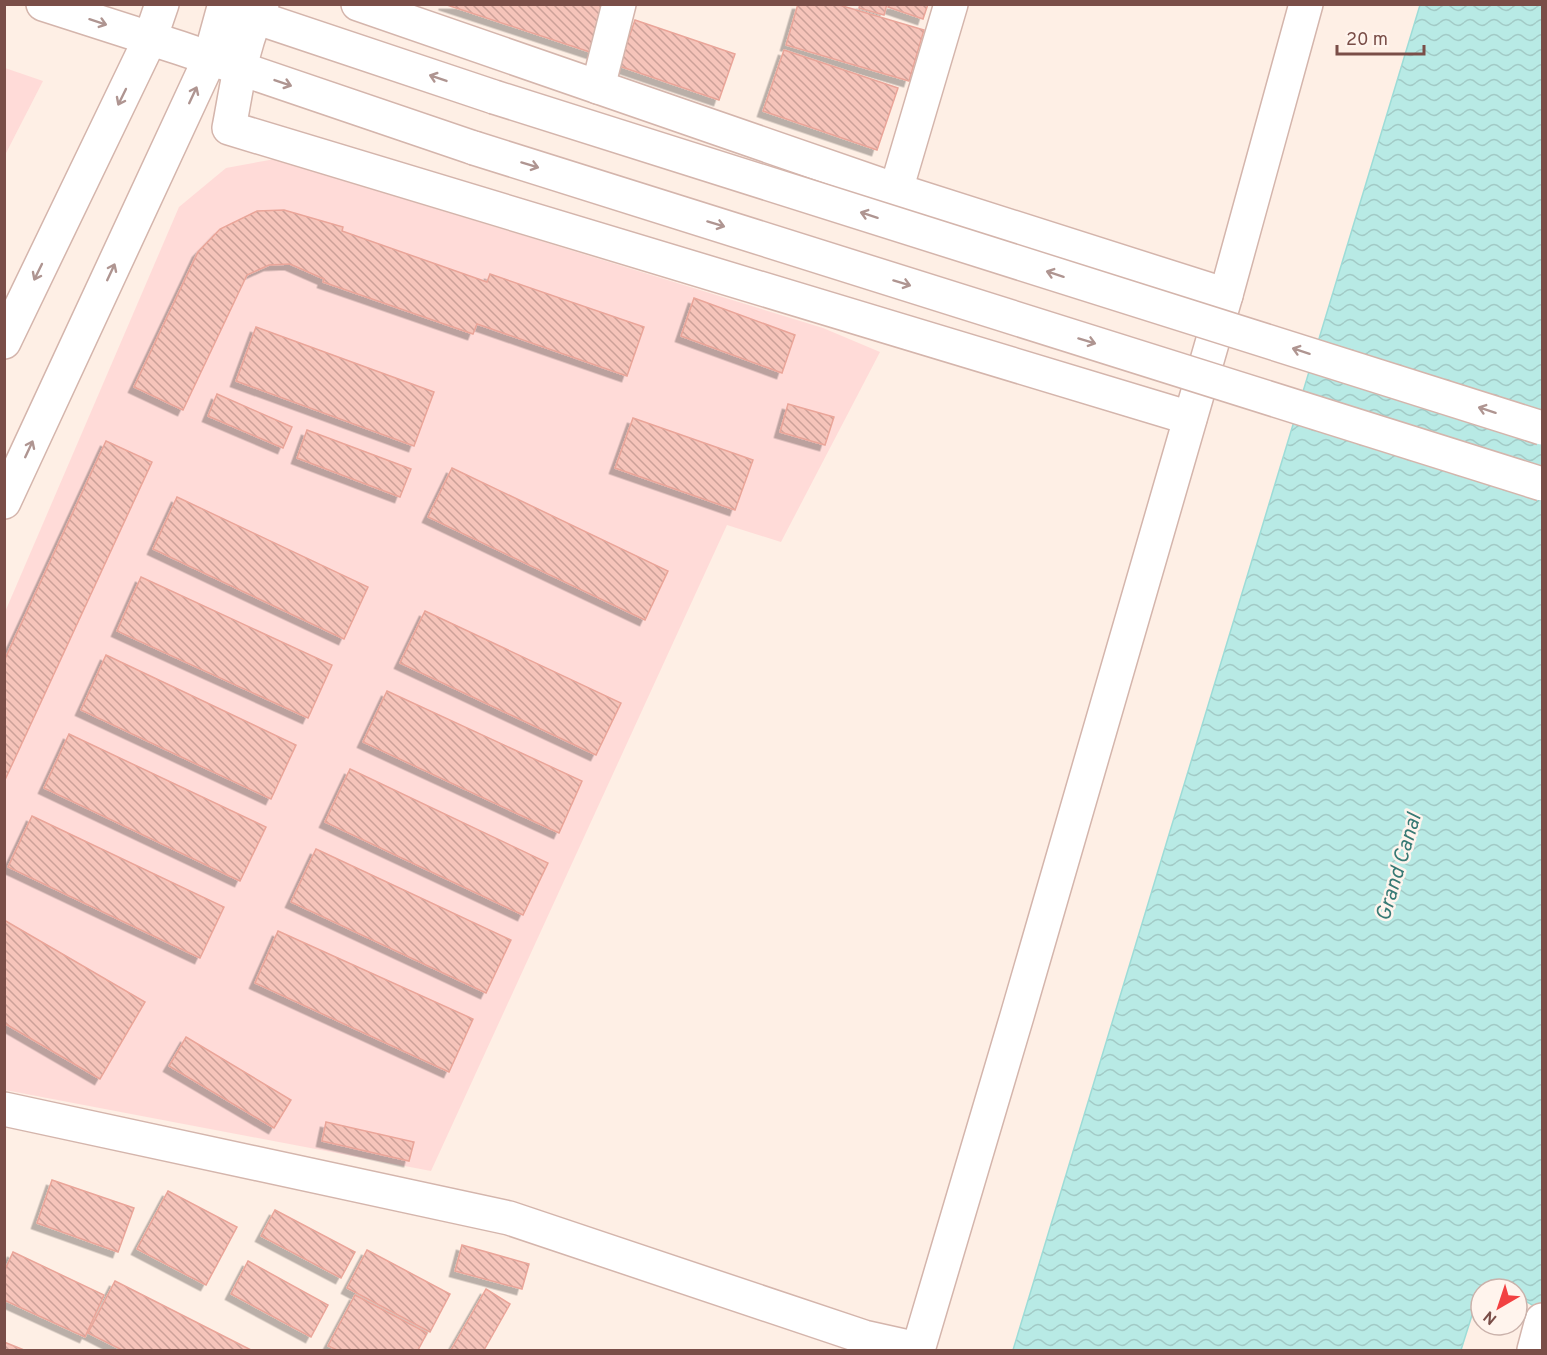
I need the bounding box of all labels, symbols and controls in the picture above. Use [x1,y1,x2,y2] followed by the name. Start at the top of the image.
[88,18,107,29] one-way arrow
[1337,18,1424,56] scale bar
[1346,29,1388,52] text: 20 m
[429,72,448,83] one-way arrow
[274,79,292,90] one-way arrow
[187,86,199,104] one-way arrow
[116,87,128,105] one-way arrow
[520,161,539,172] one-way arrow
[860,209,879,220] one-way arrow
[706,219,725,230] one-way arrow
[31,263,43,281] one-way arrow
[105,263,117,281] one-way arrow
[1046,268,1065,279] one-way arrow
[892,278,911,289] one-way arrow
[1078,336,1097,347] one-way arrow
[1292,345,1311,356] one-way arrow
[1478,404,1497,415] one-way arrow
[24,440,35,458] one-way arrow
[1370,809,1429,925] water label: Grand Canal
[1469,1277,1529,1337] north arrow
[1480,1306,1502,1328] text: N

